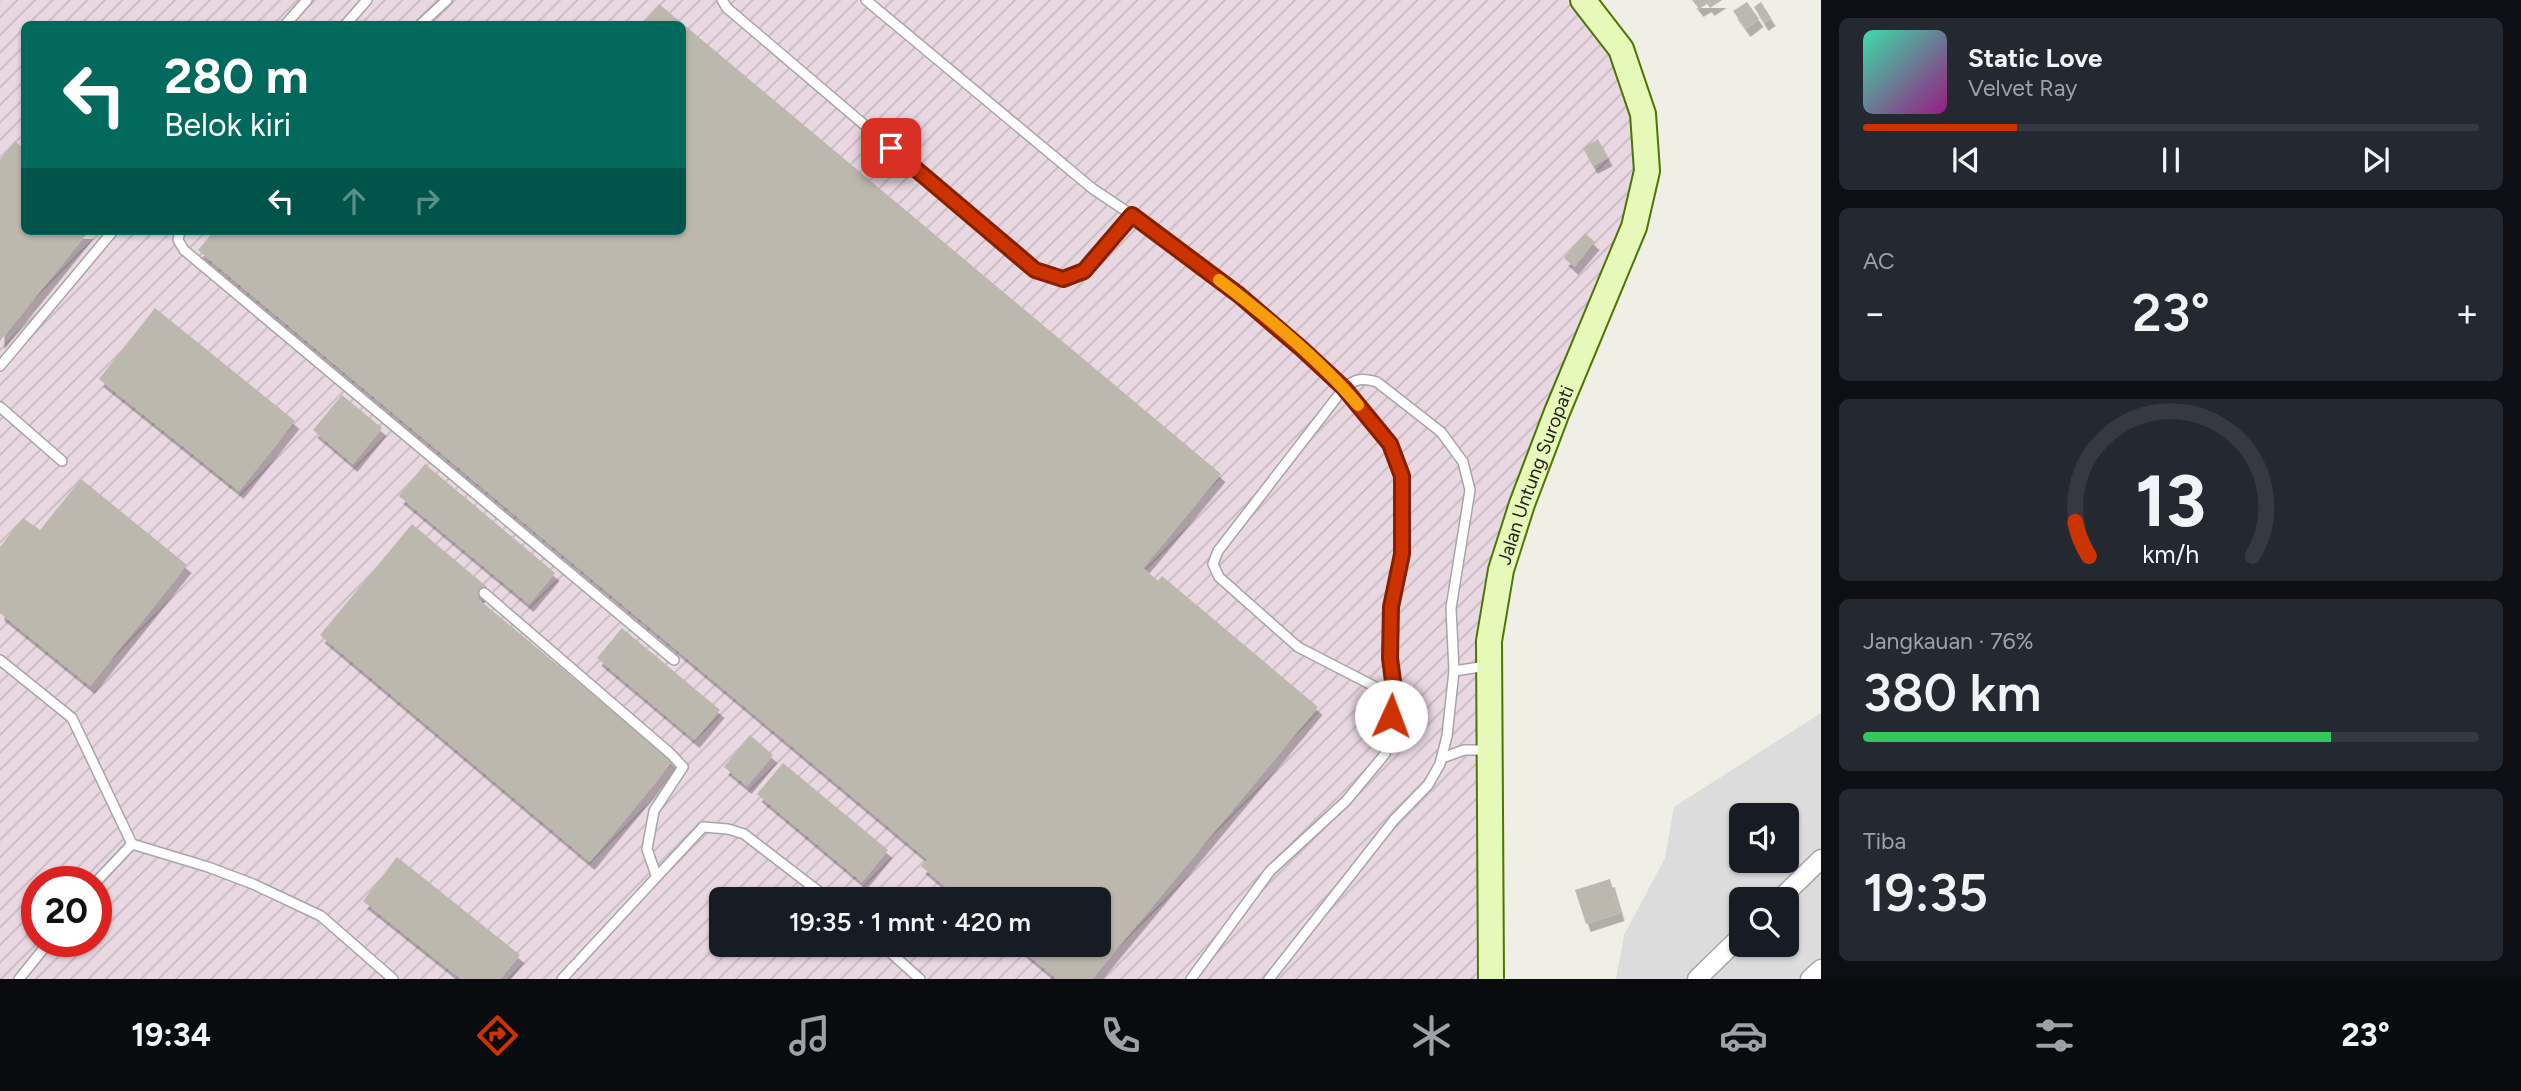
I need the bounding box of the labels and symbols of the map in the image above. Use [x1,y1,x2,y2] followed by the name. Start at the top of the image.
[861,118,921,178] pin
[1492,382,1579,568] street label: Jalan Untung Suropati
[1354,679,1428,753] position arrow
[21,866,112,957] speed limit sign: 20

